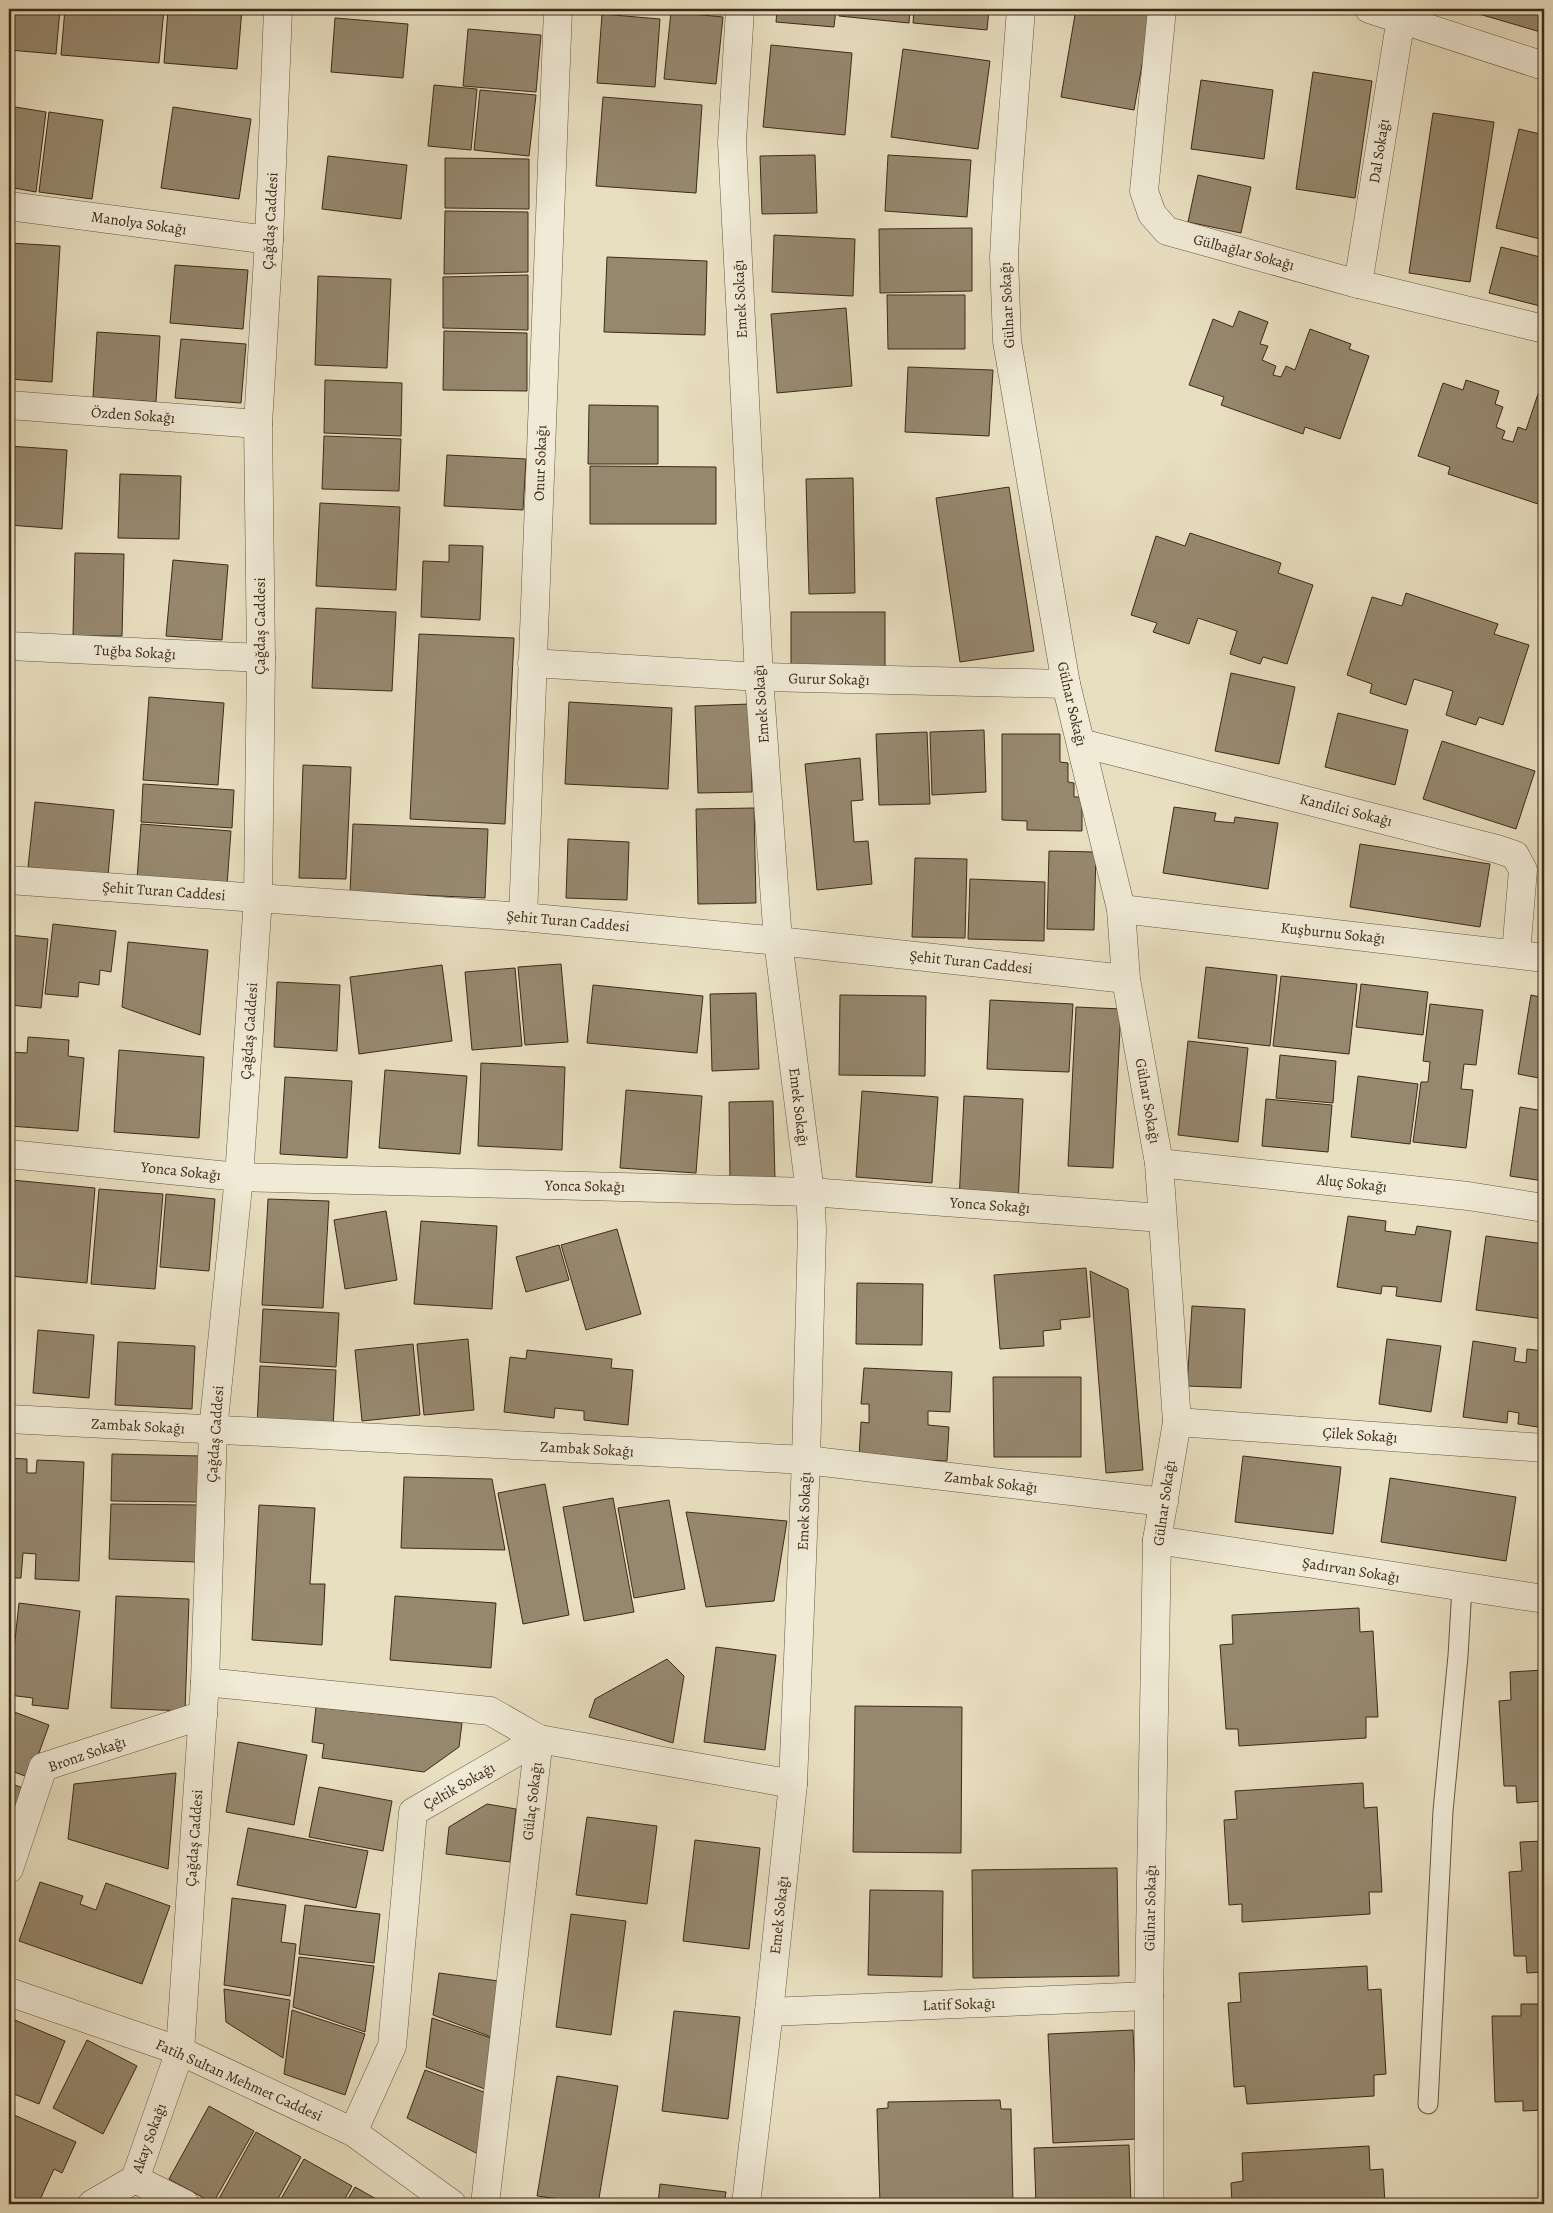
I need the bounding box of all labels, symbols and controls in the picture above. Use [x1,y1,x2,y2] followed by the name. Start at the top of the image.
[1364,117,1394,185] street label: Dal Sokağı
[257,172,283,270] street label: Çağdaş Caddesi
[90,206,188,240] street label: Manolya Sokağı
[1191,229,1297,275] street label: Gülbağlar Sokağı
[728,259,752,339] street label: Emek Sokağı
[995,261,1019,349] street label: Gülnar Sokağı
[90,402,176,428] street label: Özden Sokağı
[529,424,551,502] street label: Onur Sokağı
[250,577,270,675] street label: Çağdaş Caddesi
[94,640,176,664] street label: Tuğba Sokağı
[1053,660,1091,748] street label: Gülnar Sokağı
[748,664,774,744] street label: Emek Sokağı
[788,668,870,690] street label: Gurur Sokağı
[1297,789,1395,831] street label: Kandilci Sokağı
[102,877,226,905] street label: Şehit Turan Caddesi
[506,906,630,936] street label: Şehit Turan Caddesi
[1280,918,1386,948] street label: Kuşburnu Sokağı
[908,946,1034,978] street label: Şehit Turan Caddesi
[236,982,262,1080] street label: Çağdaş Caddesi
[1131,1057,1165,1145] street label: Gülnar Sokağı
[784,1067,814,1147] street label: Emek Sokağı
[139,1157,222,1185] street label: Yonca Sokağı
[1315,1169,1388,1197] street label: Aluç Sokağı
[544,1175,625,1197] street label: Yonca Sokağı
[948,1192,1031,1218] street label: Yonca Sokağı
[202,1385,228,1483] street label: Çağdaş Caddesi
[91,1414,185,1438] street label: Zambak Sokağı
[1322,1422,1398,1448] street label: Çilek Sokağı
[540,1437,634,1461] street label: Zambak Sokağı
[1148,1459,1180,1547] street label: Gülnar Sokağı
[943,1466,1039,1498] street label: Zambak Sokağı
[793,1471,815,1551] street label: Emek Sokağı
[1301,1552,1401,1588] street label: Şadırvan Sokağı
[45,1731,129,1777] street label: Bronz Sokağı
[419,1757,499,1815] street label: Çeltik Sokağı
[517,1761,547,1841] street label: Gülaç Sokağı
[181,1789,207,1887] street label: Çağdaş Caddesi
[1139,1865,1161,1951] street label: Gülnar Sokağı
[765,1875,793,1955] street label: Emek Sokağı
[922,1993,996,2015] street label: Latif Sokağı
[152,2034,326,2126] street label: Fatih Sultan Mehmet Caddesi
[127,2100,171,2177] street label: Akay Sokağı

